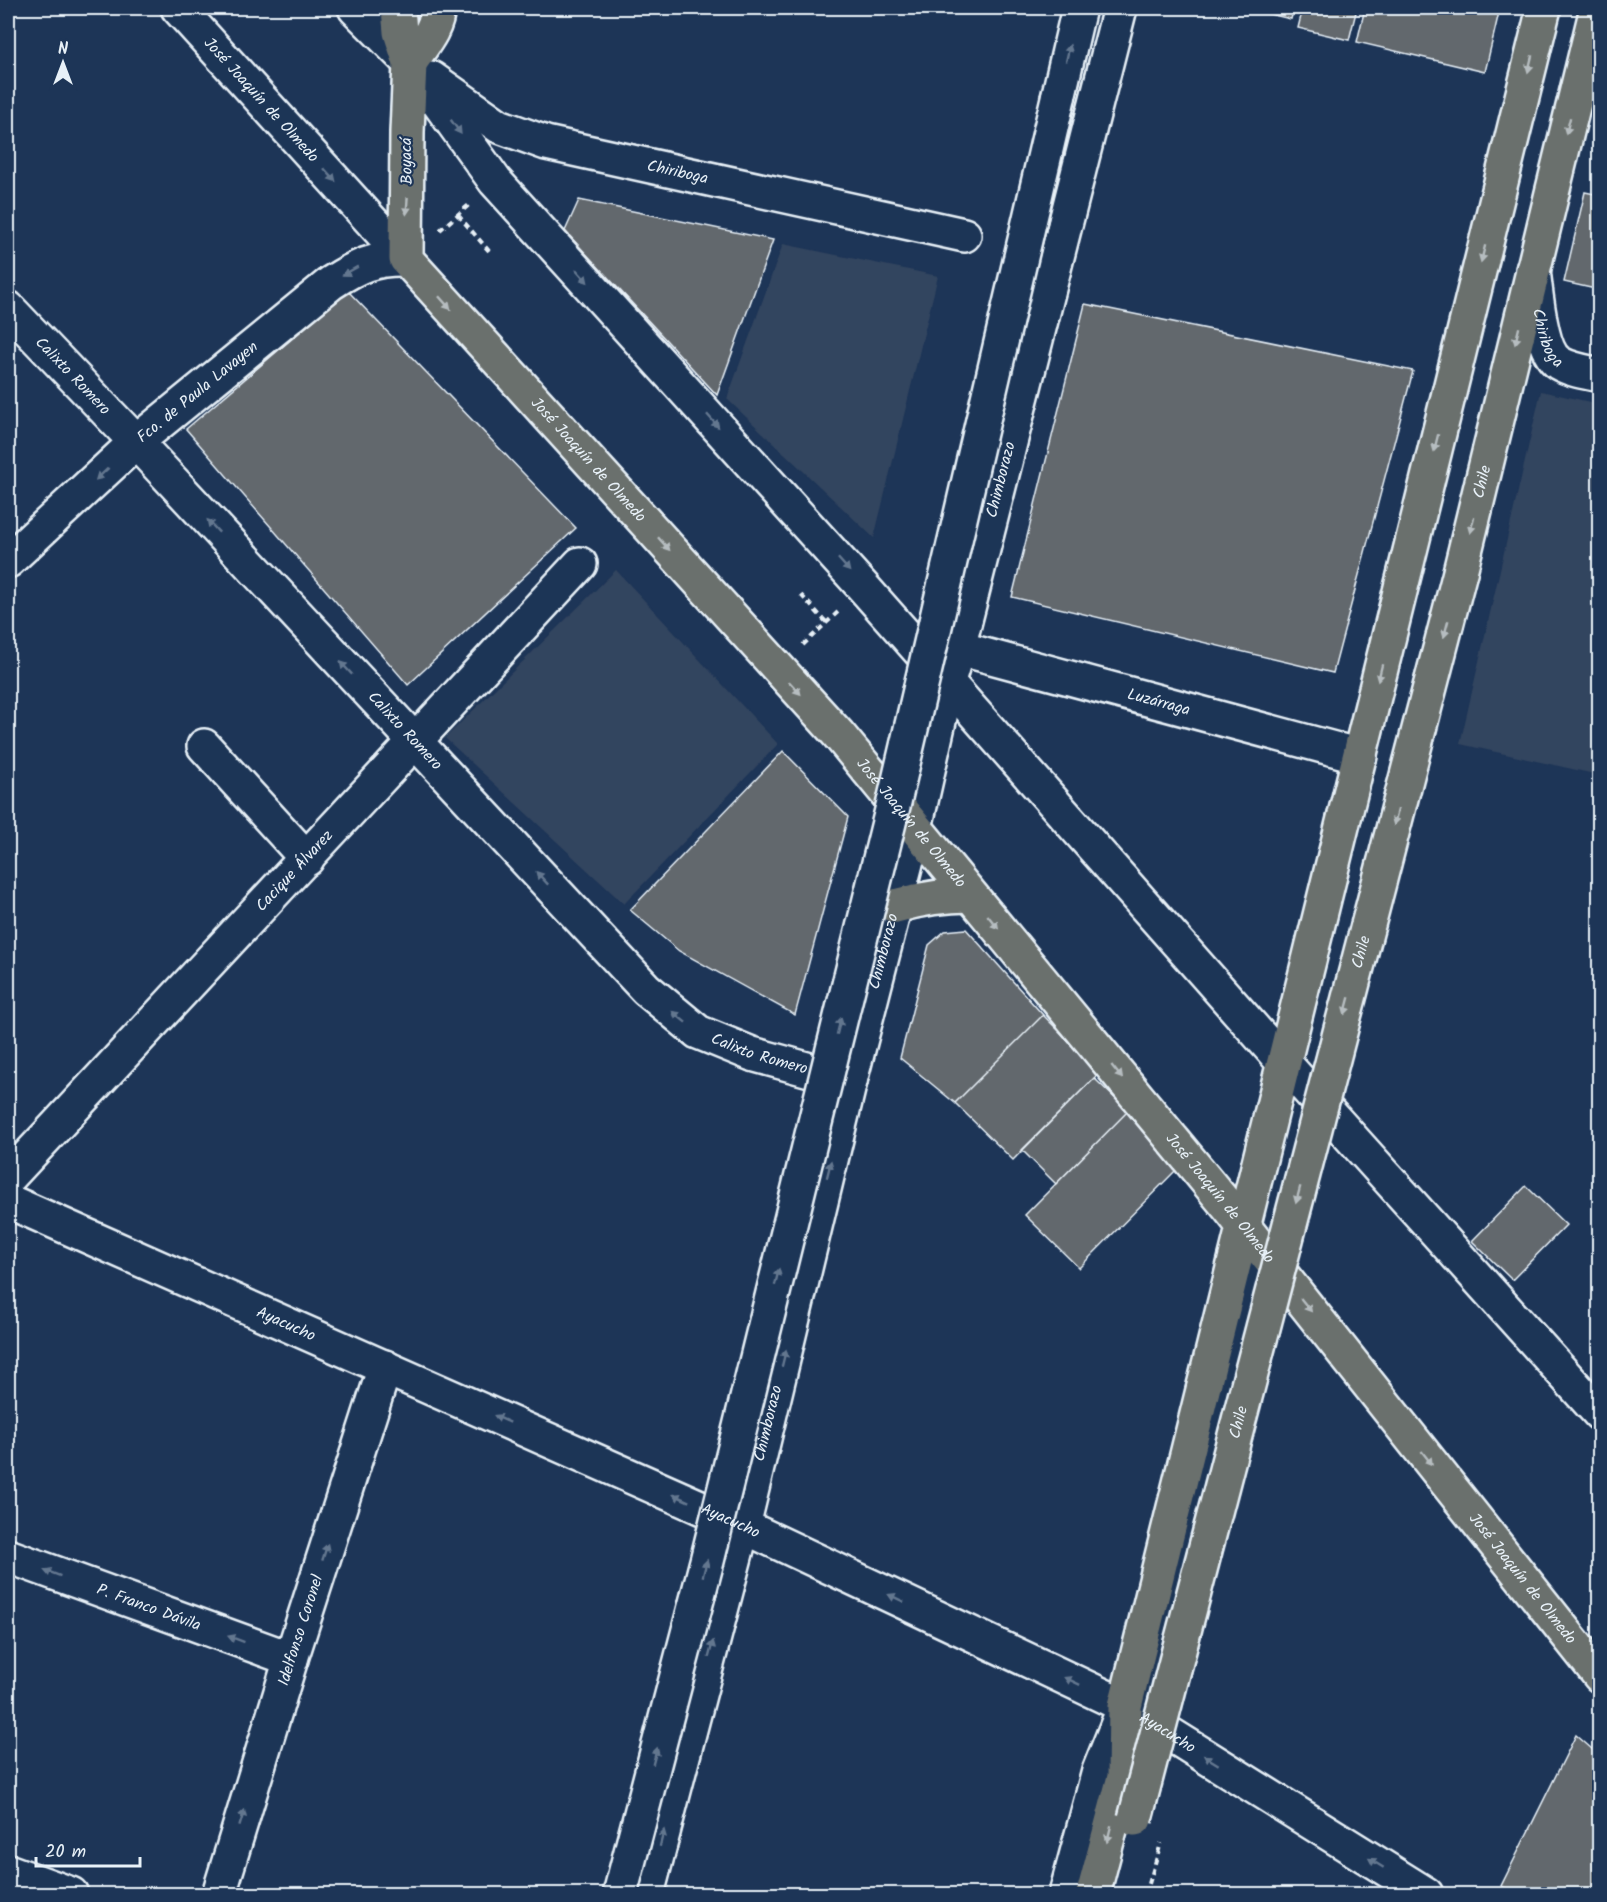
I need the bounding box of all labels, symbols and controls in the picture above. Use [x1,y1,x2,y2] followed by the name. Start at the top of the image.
[198,31,325,168] street label: José Joaquín de Olmedo
[33,33,93,93] north arrow
[58,37,68,62] text: N
[1064,43,1074,62] one-way arrow
[1524,55,1534,74] one-way arrow
[1563,116,1573,135] one-way arrow
[450,119,462,135] one-way arrow
[394,136,420,185] street label: Boyacá
[645,153,711,191] street label: Chiriboga
[323,167,336,182] one-way arrow
[402,196,411,215] one-way arrow
[1478,244,1488,263] one-way arrow
[342,266,358,277] one-way arrow
[575,269,589,284] one-way arrow
[438,295,452,310] one-way arrow
[1526,307,1568,375] street label: Chiriboga
[1512,326,1522,345] one-way arrow
[29,331,117,421] street label: Calixto Romero
[131,335,263,449] street label: Fco. de Paula Lavayen
[525,391,652,528] street label: José Joaquín de Olmedo
[706,413,719,428] one-way arrow
[1431,434,1441,452] one-way arrow
[979,439,1022,520] street label: Chimborazo
[1466,463,1498,501] street label: Chile
[94,467,109,481] one-way arrow
[1466,516,1476,534] one-way arrow
[207,519,221,533] one-way arrow
[656,536,670,550] one-way arrow
[837,558,851,573] one-way arrow
[1440,620,1450,638] one-way arrow
[339,661,353,676] one-way arrow
[1374,664,1384,682] one-way arrow
[788,680,802,695] one-way arrow
[1125,682,1193,722] street label: Luzárraga
[362,685,449,776] street label: Calixto Romero
[850,752,972,893] street label: José Joaquín de Olmedo
[1391,808,1401,827] one-way arrow
[250,824,339,917] street label: Cacique Álvarez
[535,871,549,886] one-way arrow
[862,911,905,992] street label: Chimborazo
[986,914,999,930] one-way arrow
[1345,933,1377,971] street label: Chile
[1342,997,1351,1015] one-way arrow
[671,1010,687,1023] one-way arrow
[834,1017,844,1035] one-way arrow
[707,1026,811,1081] street label: Calixto Romero
[1110,1065,1122,1080] one-way arrow
[1159,1127,1281,1269] street label: José Joaquín de Olmedo
[825,1159,835,1178] one-way arrow
[1292,1186,1302,1204] one-way arrow
[773,1268,783,1286] one-way arrow
[1299,1297,1312,1312] one-way arrow
[252,1300,320,1348] street label: Ayacucho
[779,1349,789,1367] one-way arrow
[746,1383,789,1464] street label: Chimborazo
[1222,1403,1255,1441] street label: Chile
[493,1414,511,1424] one-way arrow
[1420,1450,1432,1465] one-way arrow
[671,1493,689,1503] one-way arrow
[697,1496,764,1545] street label: Ayacucho
[1463,1507,1583,1650] street label: José Joaquín de Olmedo
[321,1543,331,1561] one-way arrow
[701,1559,710,1577] one-way arrow
[43,1567,61,1577] one-way arrow
[271,1571,330,1689] street label: Idelfonso Coronel
[93,1577,205,1638] street label: P. Franco Dávila
[887,1593,904,1602] one-way arrow
[227,1633,245,1643] one-way arrow
[706,1640,716,1658] one-way arrow
[1063,1677,1080,1686] one-way arrow
[1134,1705,1201,1760] street label: Ayacucho
[651,1747,660,1765] one-way arrow
[1203,1755,1219,1766] one-way arrow
[238,1809,247,1827] one-way arrow
[1104,1825,1113,1843] one-way arrow
[657,1829,667,1847] one-way arrow
[36,1830,140,1868] scale bar
[45,1838,86,1867] text: 20 m
[1368,1858,1384,1869] one-way arrow

